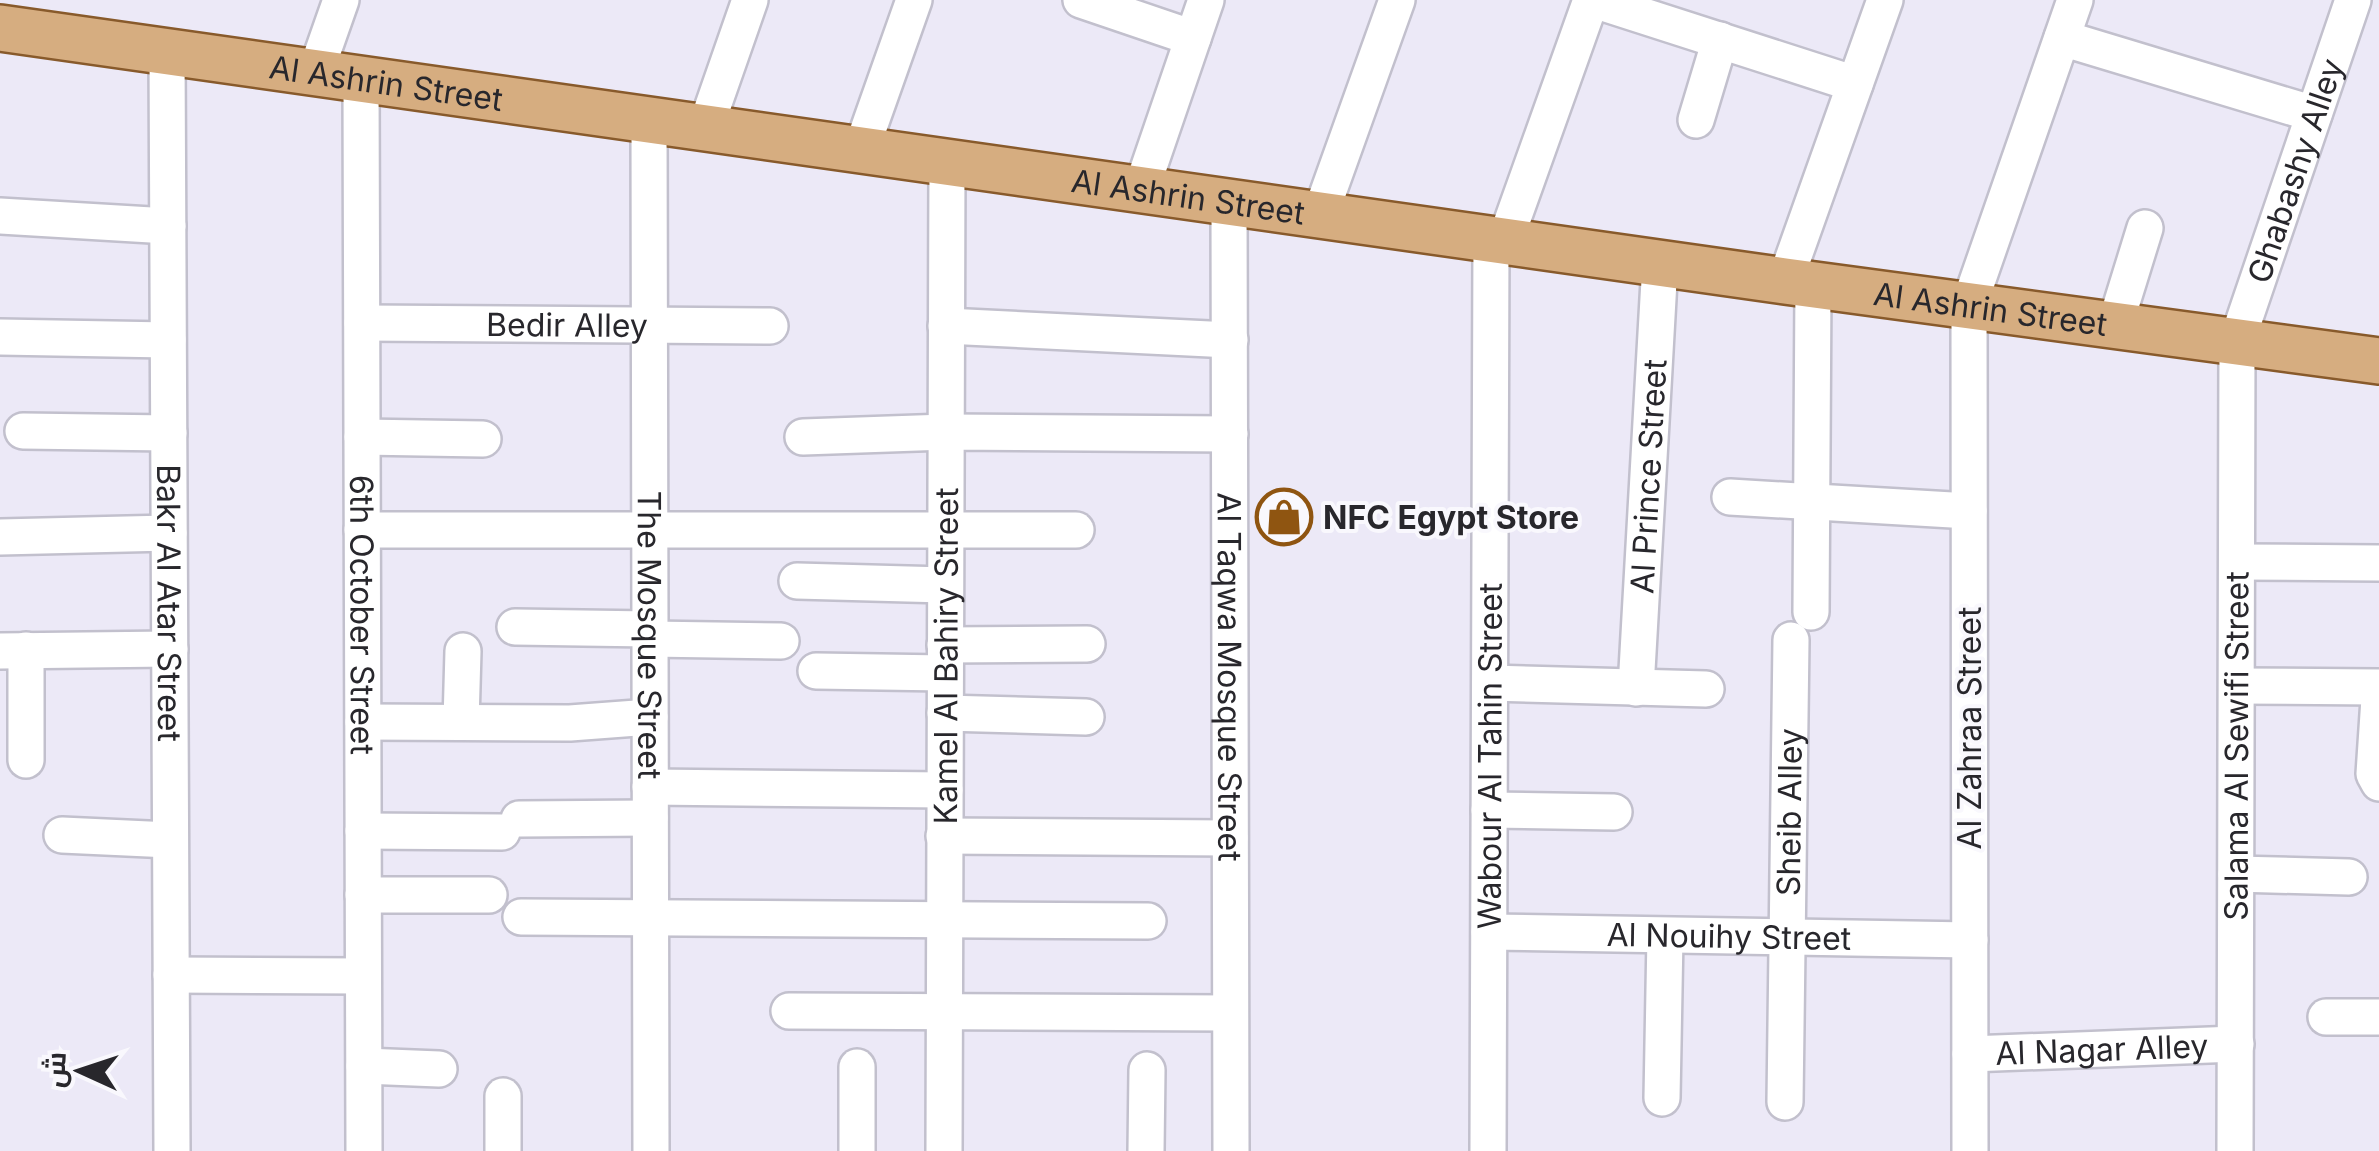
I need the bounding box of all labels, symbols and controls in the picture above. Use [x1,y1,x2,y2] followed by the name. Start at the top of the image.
[267,47,505,119] street label: Al Ashrin Street
[2239,53,2351,288] street label: Ghabashy Alley
[1069,161,1307,232] street label: Al Ashrin Street
[1871,274,2109,344] street label: Al Ashrin Street
[486,304,648,345] street label: Bedir Alley
[1622,358,1674,595] street label: Al Prince Street
[149,464,190,742] street label: Bakr Al Atar Street
[343,475,382,755] street label: 6th October Street
[925,487,966,825] street label: Kamel Al Bahiry Street
[1254,487,1314,547] shop icon: NFC Egypt Store
[630,491,670,779] street label: The Mosque Street
[1210,492,1250,862] street label: Al Taqwa Mosque Street
[1323,498,1579,537] place label: NFC Egypt Store
[2216,571,2256,921] street label: Salama Al Sewifi Street
[1469,583,1509,929] street label: Wabour Al Tahin Street
[1950,606,1989,850] street label: Al Zahraa Street
[1768,728,1809,896] street label: Sheib Alley
[1606,914,1852,958] street label: Al Nouihy Street
[30,1021,130,1121] north arrow
[1995,1026,2209,1073] street label: Al Nagar Alley
[37,1051,73,1089] text: ش

